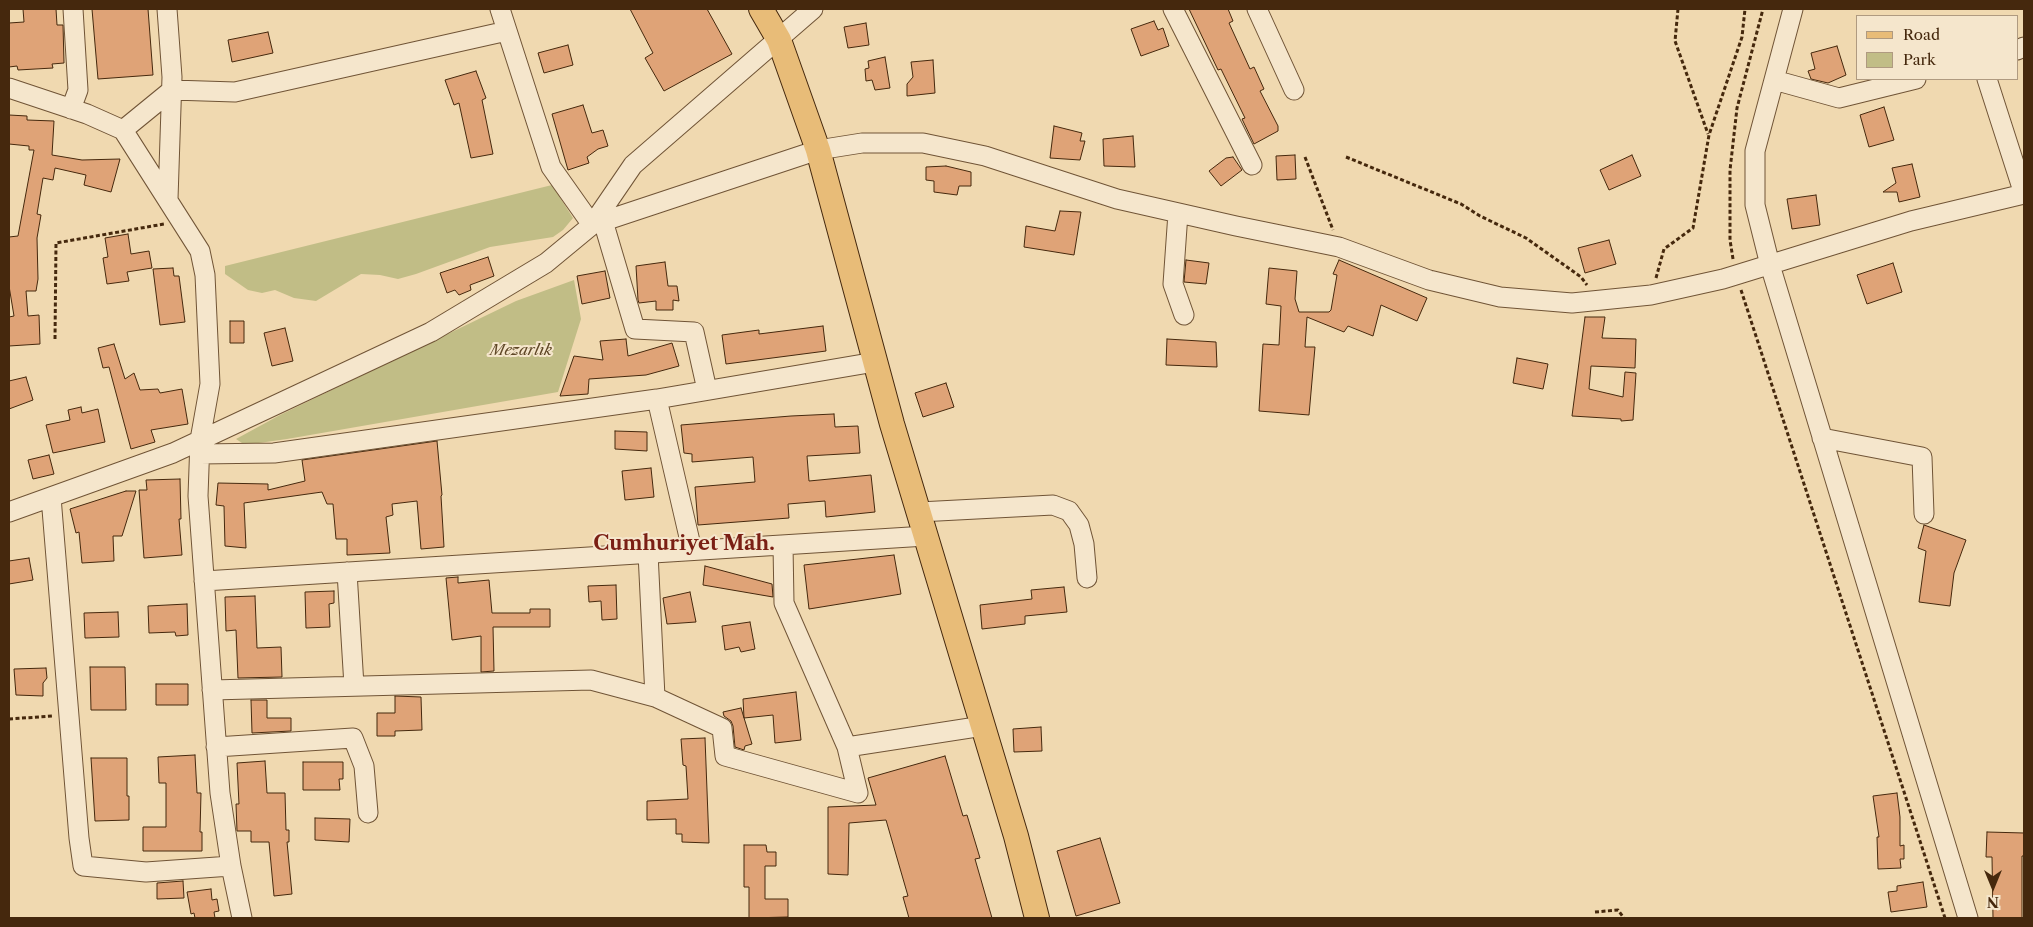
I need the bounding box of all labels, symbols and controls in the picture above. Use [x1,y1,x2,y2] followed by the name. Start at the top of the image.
[1856,15,2018,80] legend
[1903,25,1940,44] text: Road
[1903,50,1936,69] text: Park
[490,342,552,360] park label: Mezarlık
[593,532,775,556] district label: Cumhuriyet Mah.
[1968,862,2018,912] north arrow
[1987,893,1999,911] text: N

